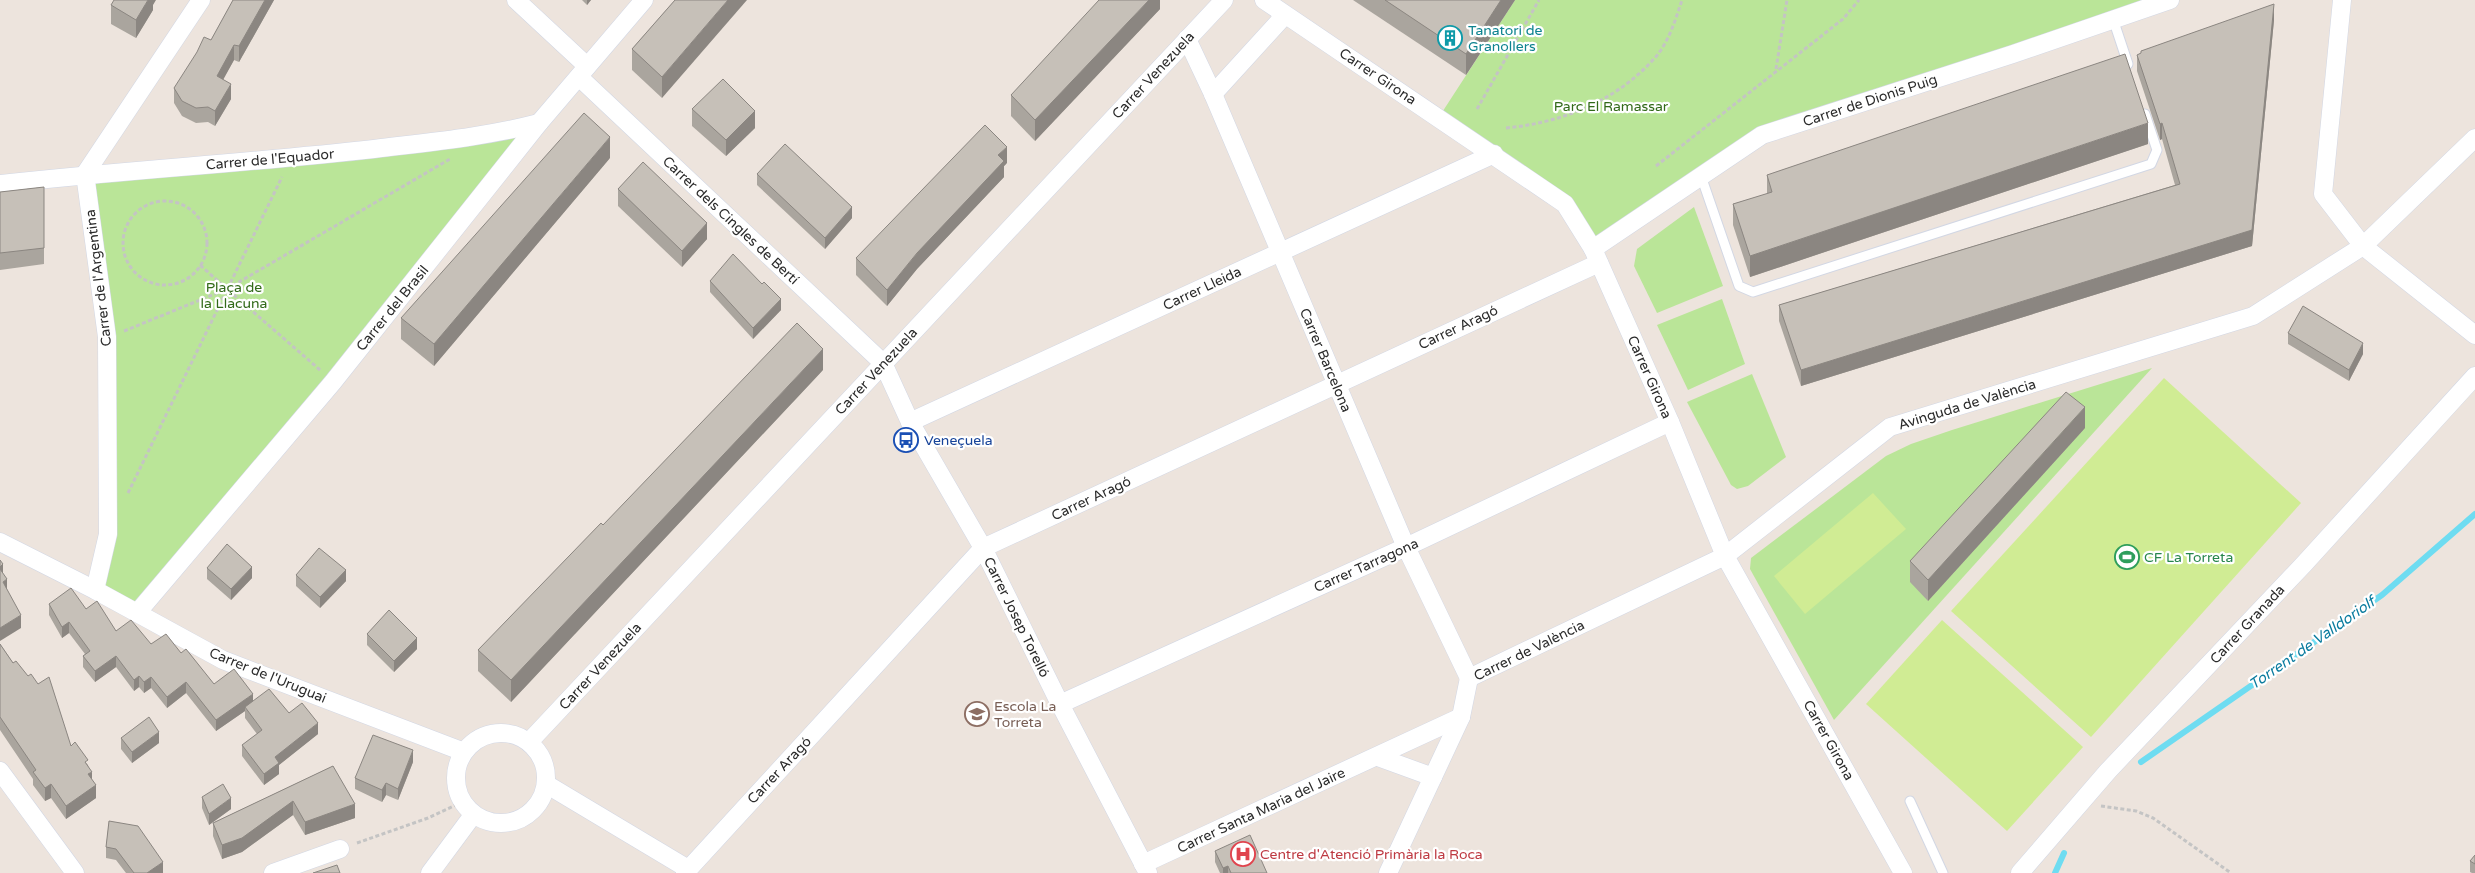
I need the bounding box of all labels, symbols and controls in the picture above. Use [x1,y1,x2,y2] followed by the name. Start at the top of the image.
[1468,22,1543,55] place label: Tanatori de Granollers
[1437,25,1463,51] building icon: Tanatori de Granollers
[1109,28,1198,123] street label: Carrer Venezuela
[1336,44,1419,108] street label: Carrer Girona
[1801,71,1940,130] street label: Carrer de Dionis Puig
[1554,98,1669,115] park label: Parc El Ramassar
[205,145,336,174] street label: Carrer de l'Equador
[659,153,803,288] street label: Carrer dels Cingles de Bertí
[82,208,115,347] street label: Carrer de l'Argentina
[353,262,432,355] street label: Carrer del Brasil
[1160,263,1244,314] street label: Carrer Lleida
[201,279,267,312] park label: Plaça de la Llacuna
[1416,302,1501,353] street label: Carrer Aragó
[1296,306,1355,415] street label: Carrer Barcelona
[832,324,921,419] street label: Carrer Venezuela
[1624,333,1675,421] street label: Carrer Girona
[1896,375,2038,434] street label: Avinguda de València
[893,427,919,453] bus stop icon: Veneçuela
[924,432,993,449] place label: Veneçuela
[1049,473,1134,524] street label: Carrer Aragó
[1311,535,1421,596] street label: Carrer Tarragona
[2114,544,2140,570] sports icon: CF La Torreta
[2144,549,2233,566] place label: CF La Torreta
[980,554,1053,680] street label: Carrer Josep Torelló
[2206,581,2288,667] street label: Carrer Granada
[2246,591,2381,693] water label: Torrent de Valldoriolf
[1471,616,1587,685] street label: Carrer de València
[556,619,645,714] street label: Carrer Venezuela
[207,644,329,707] street label: Carrer de l'Uruguai
[1800,697,1858,783] street label: Carrer Girona
[994,698,1056,731] place label: Escola La Torreta
[964,701,990,727] school or university icon: Escola La Torreta
[744,733,815,808] street label: Carrer Aragó
[1175,764,1348,857] street label: Carrer Santa Maria del Jaire
[1230,841,1256,867] hospital icon: Centre d'Atenció Primària la Roca
[1260,846,1483,863] place label: Centre d'Atenció Primària la Roca

